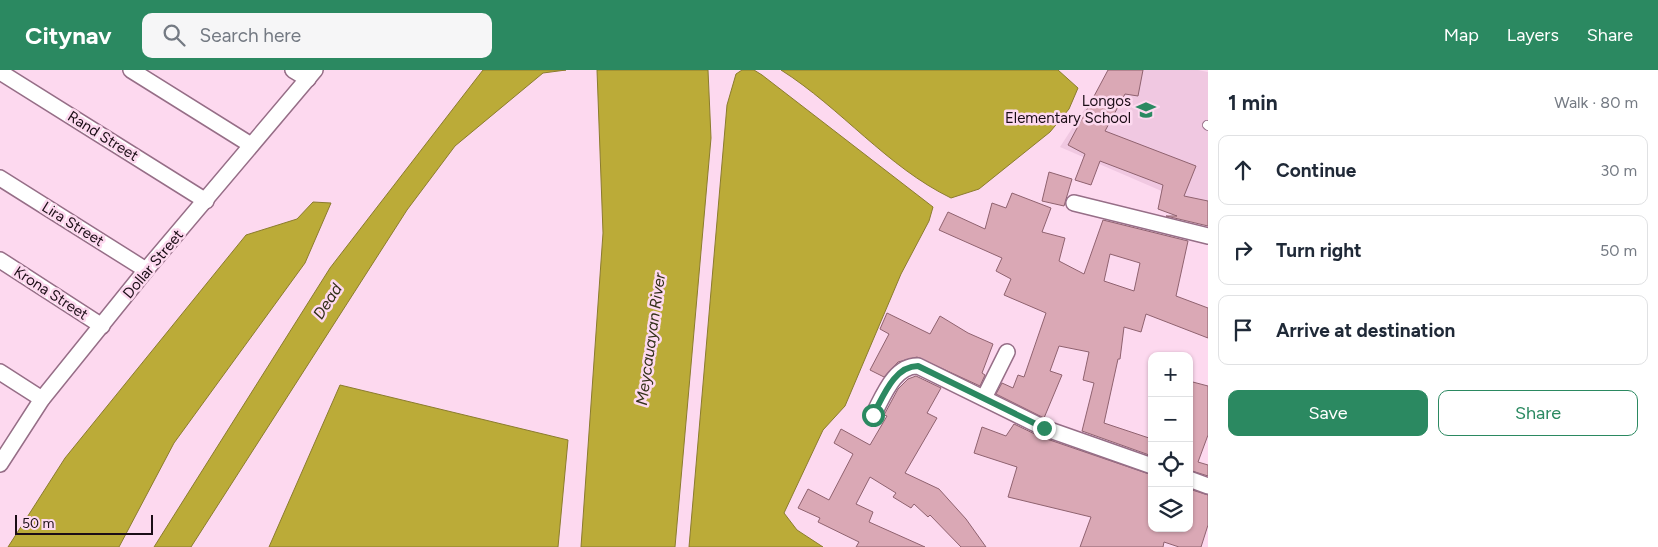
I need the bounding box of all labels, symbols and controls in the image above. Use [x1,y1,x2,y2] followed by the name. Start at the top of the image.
[142,13,492,58] search box
[25,21,112,50] text: Citynav
[160,21,188,49] icon: search
[200,24,301,47] text: Search here
[1444,24,1479,46] text: Map
[1507,24,1559,46] text: Layers
[1587,24,1633,46] text: Share
[1228,90,1278,115] text: 1 min
[1005,92,1131,127] place label: Longos Elementary School
[1554,93,1638,112] text: Walk · 80 m
[1135,99,1157,121] school or university icon: Longos Elementary School
[64,107,142,165] street label: Rand Street
[1229,156,1257,184] icon: ahead
[1276,159,1356,182] text: Continue
[1600,161,1637,180] text: 30 m
[39,198,108,250] street label: Lira Street
[119,226,187,302] street label: Dollar Street
[1229,236,1257,264] icon: right
[1276,239,1362,262] text: Turn right
[1600,241,1637,260] text: 50 m
[11,262,92,324] street label: Krona Street
[632,271,669,406] water label: Meycauayan River
[309,279,346,323] water label: Dead
[1229,316,1257,344] icon: arrive
[1276,319,1455,342] text: Arrive at destination
[1148,352,1193,532] map controls
[1148,352,1193,397] button: +
[1228,390,1428,436] button: Save
[1438,390,1638,436] button: Share
[1148,397,1193,442] button: −
[862,404,885,427] route start
[1033,417,1056,440] route end
[1148,442,1193,487] button: locate
[1148,487,1193,532] button: layers
[15,512,152,535] scale bar
[22,515,54,532] text: 50 m

